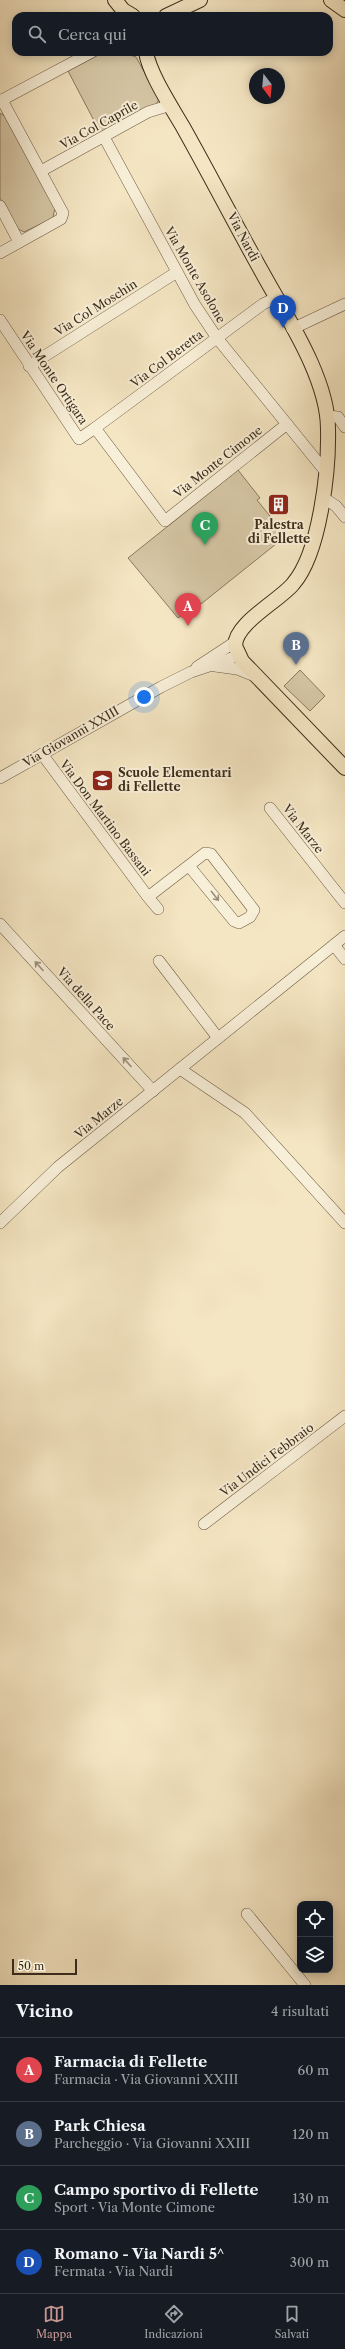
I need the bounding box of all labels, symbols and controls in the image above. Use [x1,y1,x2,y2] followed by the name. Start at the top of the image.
[12,12,333,56] search box
[26,23,48,45] icon: search
[58,25,127,44] text: Cerca qui
[249,68,285,104] north arrow
[56,97,141,153] street label: Via Col Caprile
[224,209,263,264] street label: Via Nardi
[161,223,229,326] street label: Via Monte Asolone
[51,276,140,339] street label: Via Col Moschin
[270,295,296,328] pin: D
[127,326,206,391] street label: Via Col Beretta
[17,327,92,428] street label: Via Monte Ortigara
[170,422,265,501] street label: Via Monte Cimone
[266,491,292,517] building icon: Palestra di Fellette
[192,512,218,545] pin: C
[248,517,310,546] place label: Palestra di Fellette
[175,593,201,626] pin: A
[283,632,309,665] pin: B
[134,687,154,707] your location
[19,703,122,771] street label: Via Giovanni XXIII
[56,756,154,879] street label: Via Don Martino Bassani
[118,765,232,794] place label: Scuole Elementari di Fellette
[90,767,116,793] school or university icon: Scuole Elementari di Fellette
[279,800,327,856] street label: Via Marze
[210,890,219,901] one-way arrow
[34,961,44,971] one-way arrow
[54,963,119,1033] street label: Via della Pace
[122,1057,131,1068] one-way arrow
[71,1093,126,1142] street label: Via Marze
[216,1420,316,1500] street label: Via Undici Febbraio
[297,1901,333,1973] map controls
[297,1901,333,1937] button: locate
[297,1937,333,1973] button: layers
[12,1957,77,1976] scale bar
[18,1959,44,1973] text: 50 m
[16,2001,73,2021] text: Vicino
[271,2003,329,2019] text: 4 risultati
[54,2052,207,2071] text: Farmacia di Fellette
[24,2062,34,2078] text: A
[298,2062,329,2078] text: 60 m
[54,2071,238,2087] text: Farmacia · Via Giovanni XXIII
[54,2116,146,2135] text: Park Chiesa
[24,2126,34,2142] text: B
[292,2126,329,2142] text: 120 m
[54,2135,250,2151] text: Parcheggio · Via Giovanni XXIII
[54,2180,259,2199] text: Campo sportivo di Fellette
[24,2190,34,2206] text: C
[293,2190,329,2206] text: 130 m
[54,2199,215,2215] text: Sport · Via Monte Cimone
[54,2244,224,2263] text: Romano - Via Nardi 5^
[23,2254,35,2270] text: D
[290,2254,329,2270] text: 300 m
[54,2263,173,2279] text: Fermata · Via Nardi
[36,2303,72,2341] tab: Mappa
[144,2303,203,2341] tab: Indicazioni
[275,2303,309,2341] tab: Salvati

